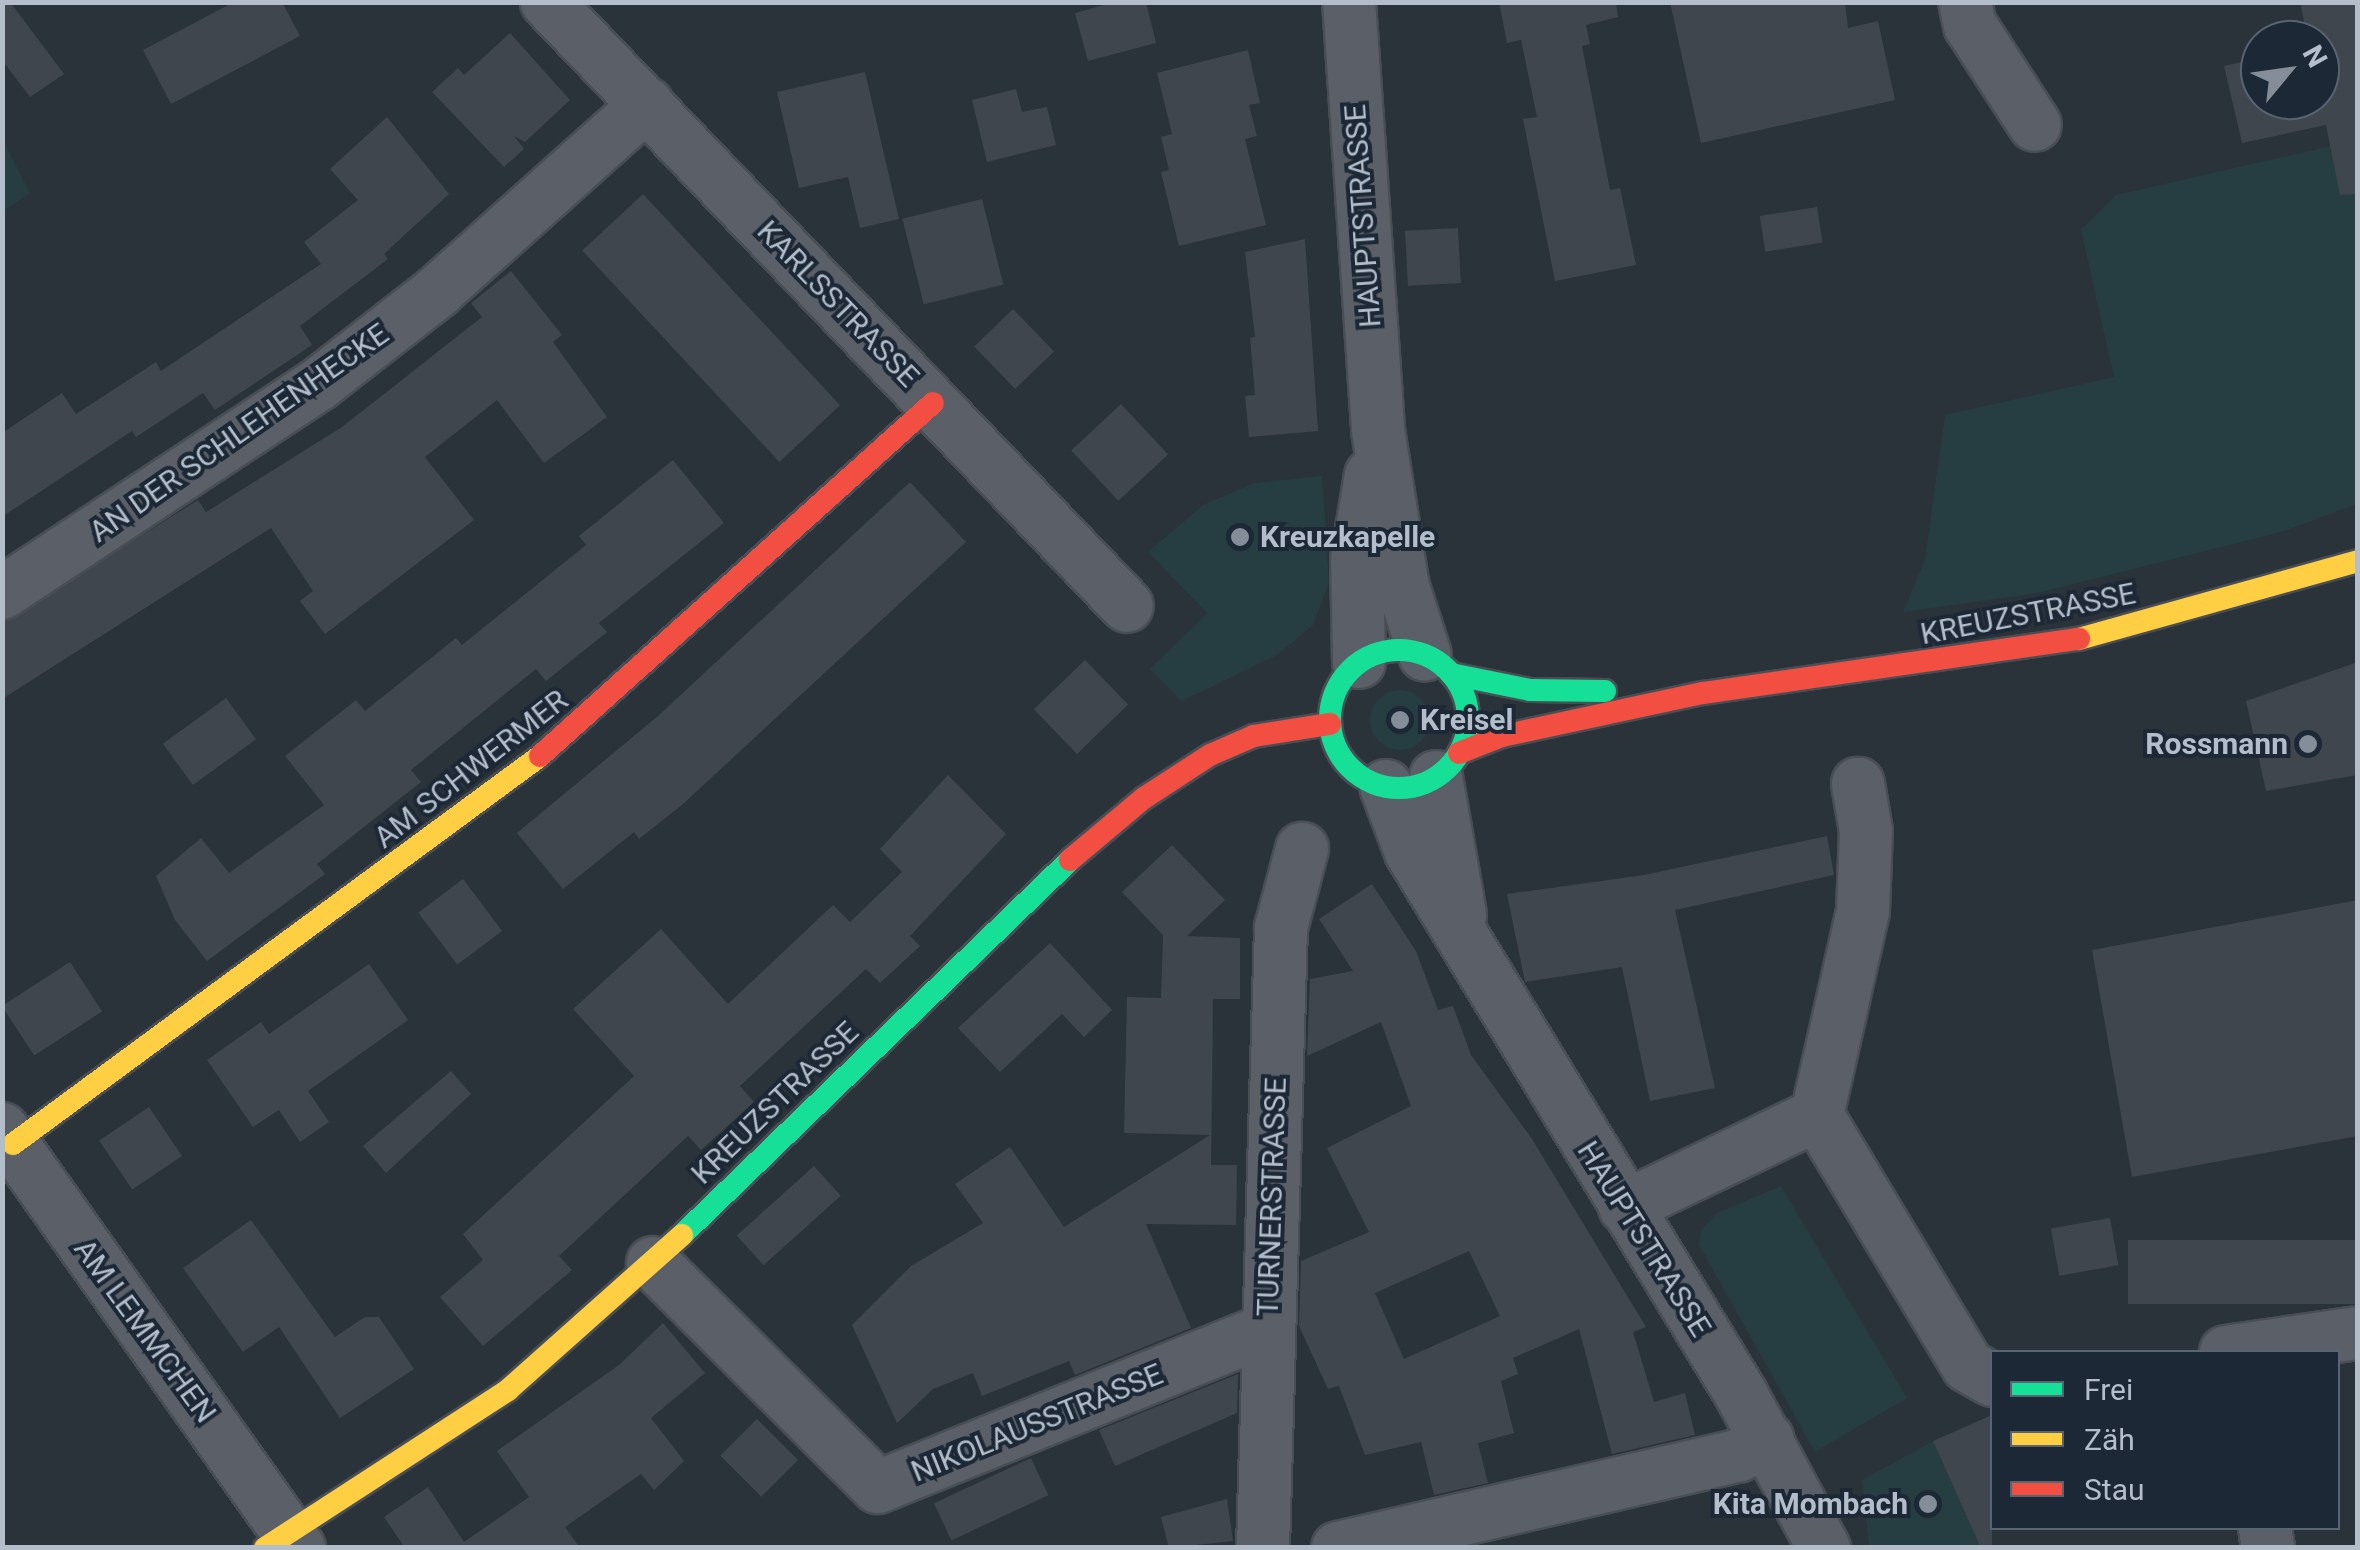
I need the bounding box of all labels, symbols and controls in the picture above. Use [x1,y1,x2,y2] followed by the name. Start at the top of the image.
[2240,20,2340,120] north arrow
[2296,40,2334,73] text: N
[1337,103,1389,329] street label: HAUPTSTRASSE
[750,213,926,395] street label: KARLSSTRASSE
[83,316,395,550] street label: AN DER SCHLEHENHECKE
[1260,519,1435,555] place label: Kreuzkapelle
[1229,526,1251,548] marker: Kreuzkapelle
[1917,576,2139,652] street label: KREUZSTRASSE
[367,682,575,856] street label: AM SCHWERMER
[1420,702,1513,738] place label: Kreisel
[1389,709,1411,731] marker: Kreisel
[2145,726,2288,762] place label: Rossmann
[2297,733,2319,755] marker: Rossmann
[684,1014,866,1192] street label: KREUZSTRASSE
[1250,1077,1294,1317] street label: TURNERSTRASSE
[1570,1135,1718,1343] street label: HAUPTSTRASSE
[66,1232,224,1430] street label: AM LEMMCHEN
[1990,1350,2340,1530] legend
[906,1356,1168,1490] street label: NIKOLAUSSTRASSE
[2084,1372,2133,1407] text: Frei
[2084,1422,2135,1457] text: Zäh
[2084,1472,2144,1507] text: Stau
[1713,1486,1908,1522] place label: Kita Mombach
[1917,1493,1939,1515] marker: Kita Mombach

